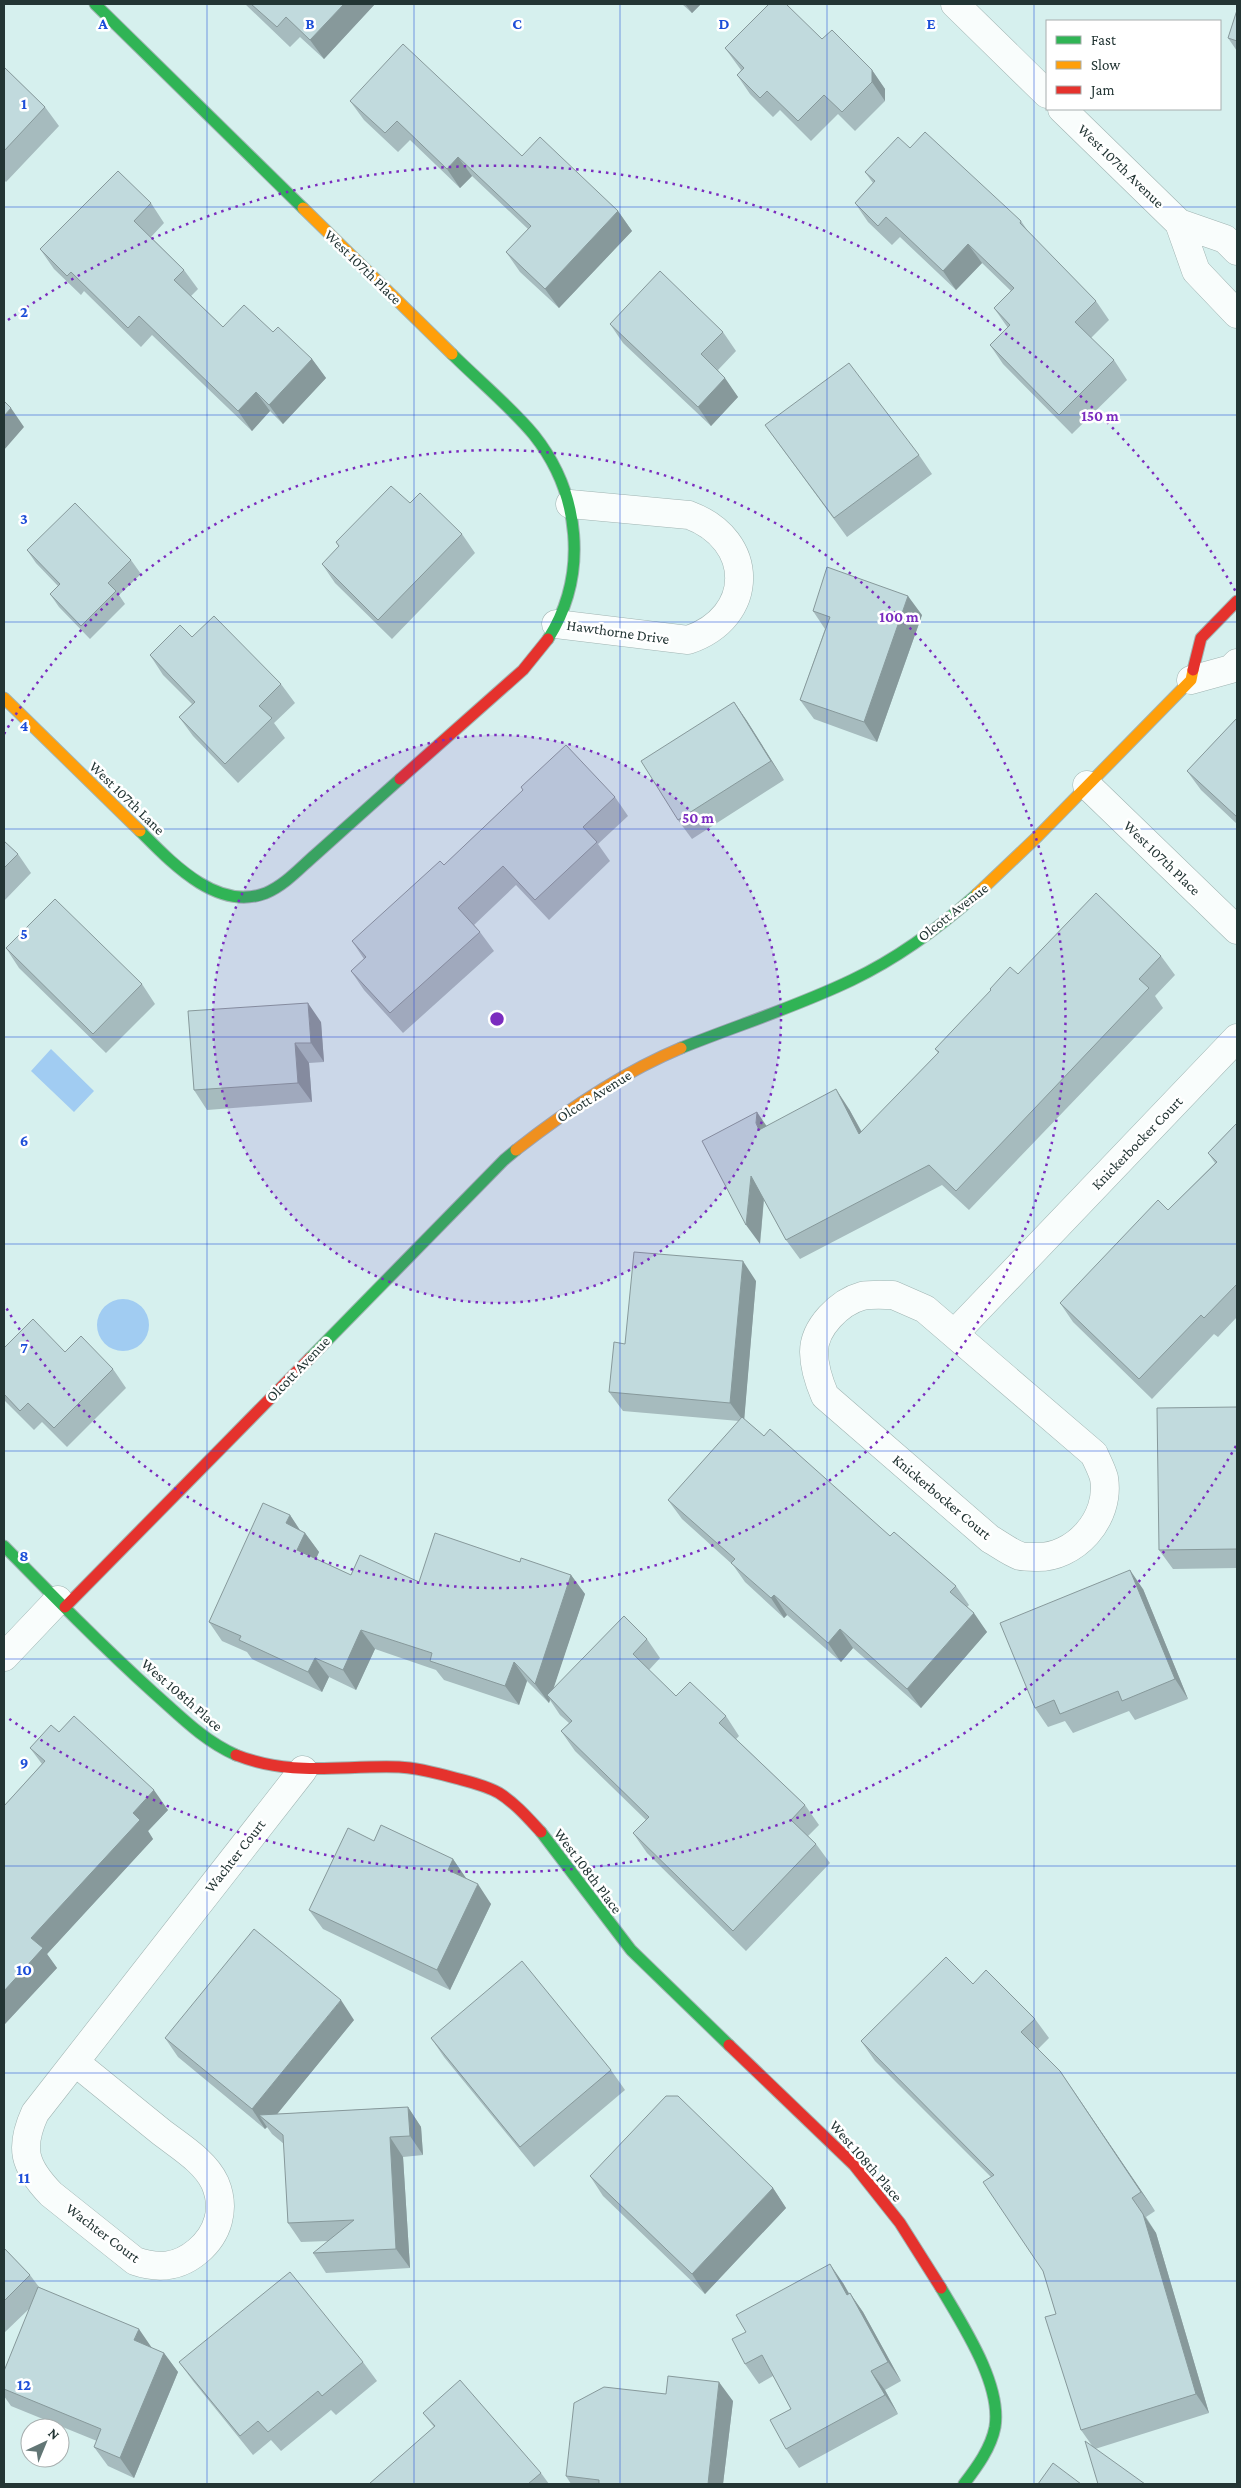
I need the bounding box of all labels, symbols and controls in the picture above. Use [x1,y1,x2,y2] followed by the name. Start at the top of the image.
[97,15,108,32] text: A
[305,15,315,32] text: B
[512,15,522,32] text: C
[718,15,730,32] text: D
[926,15,936,32] text: E
[1046,20,1221,110] legend
[1091,32,1117,48] text: Fast
[1091,57,1121,73] text: Slow
[1089,82,1114,99] text: Jam
[21,95,27,112] text: 1
[1075,121,1168,211] street label: West 107th Avenue
[321,226,405,308] street label: West 107th Place
[20,303,28,320] text: 2
[1081,408,1119,424] text: 150 m
[20,510,28,527] text: 3
[879,609,919,625] text: 100 m
[566,617,671,647] street label: Hawthorne Drive
[20,717,29,734] text: 4
[86,758,168,838] street label: West 107th Lane
[682,810,714,826] text: 50 m
[1120,817,1204,899] street label: West 107th Place
[915,879,992,944] street label: Olcott Avenue
[20,925,28,942] text: 5
[488,1010,506,1028] centre of rings
[554,1067,634,1125] street label: Olcott Avenue
[1088,1092,1186,1193] street label: Knickerbocker Court
[20,1132,28,1149] text: 6
[263,1333,333,1405] street label: Olcott Avenue
[20,1339,28,1356] text: 7
[890,1451,995,1543] street label: Knickerbocker Court
[19,1547,29,1564] text: 8
[138,1656,226,1735] street label: West 108th Place
[20,1754,28,1771] text: 9
[202,1815,269,1896] street label: Wachter Court
[551,1826,625,1917] street label: West 108th Place
[16,1961,32,1978] text: 10
[827,2117,906,2205] street label: West 108th Place
[18,2169,30,2186] text: 11
[63,2200,144,2267] street label: Wachter Court
[17,2376,31,2393] text: 12
[20,2418,70,2468] north arrow
[45,2425,63,2443] text: N

